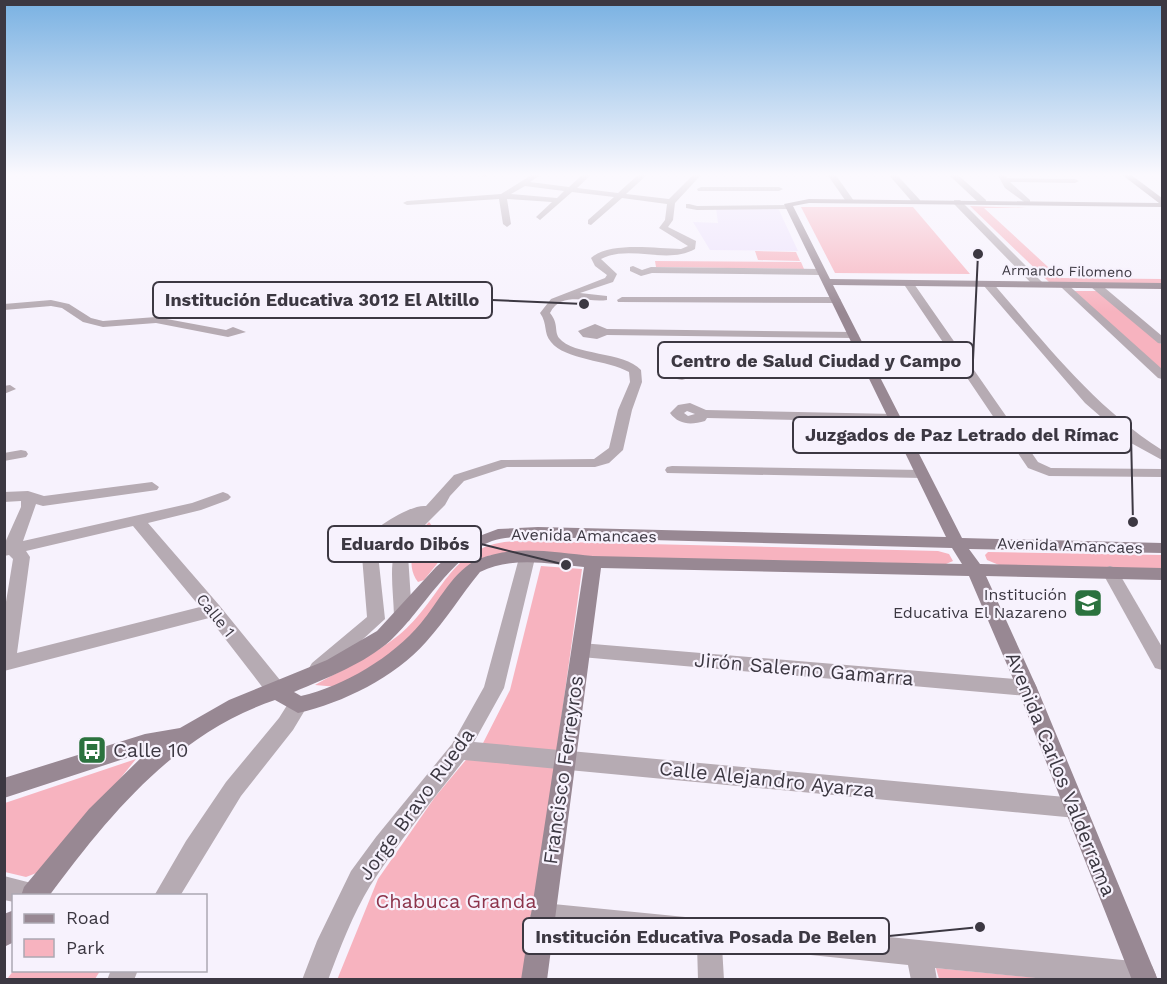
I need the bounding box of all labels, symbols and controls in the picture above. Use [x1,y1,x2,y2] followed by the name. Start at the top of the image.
[1002,262,1132,280] street label: Armando Filomeno
[153,282,492,318] callout: Institución Educativa 3012 El Altillo
[165,289,479,310] text: Institución Educativa 3012 El Altillo
[658,342,973,378] callout: Centro de Salud Ciudad y Campo
[671,350,962,371] text: Centro de Salud Ciudad y Campo
[793,417,1131,453] callout: Juzgados de Paz Letrado del Rímac
[805,424,1119,445] text: Juzgados de Paz Letrado del Rímac
[511,525,657,546] street label: Avenida Amancaes
[328,526,481,562] callout: Eduardo Dibós
[341,533,470,554] text: Eduardo Dibós
[997,533,1143,558] street label: Avenida Amancaes
[893,585,1067,622] place label: Institución Educativa El Nazareno
[1072,587,1104,619] school or university icon: Institución Educativa El Nazareno
[192,590,239,641] street label: Calle 1
[693,647,915,691] street label: Jirón Salerno Gamarra
[1001,648,1121,900] street label: Avenida Carlos Valderrama
[538,674,588,866] street label: Francisco Ferreyros
[353,723,479,885] street label: Jorge Bravo Rueda
[76,734,108,766] bus stop icon: Calle 10
[113,738,188,762] place label: Calle 10
[658,756,876,802] street label: Calle Alejandro Ayarza
[375,889,537,913] park label: Chabuca Granda
[12,894,207,972] legend
[66,907,110,928] text: Road
[523,918,889,954] callout: Institución Educativa Posada De Belen
[535,926,877,947] text: Institución Educativa Posada De Belen
[66,937,105,958] text: Park

